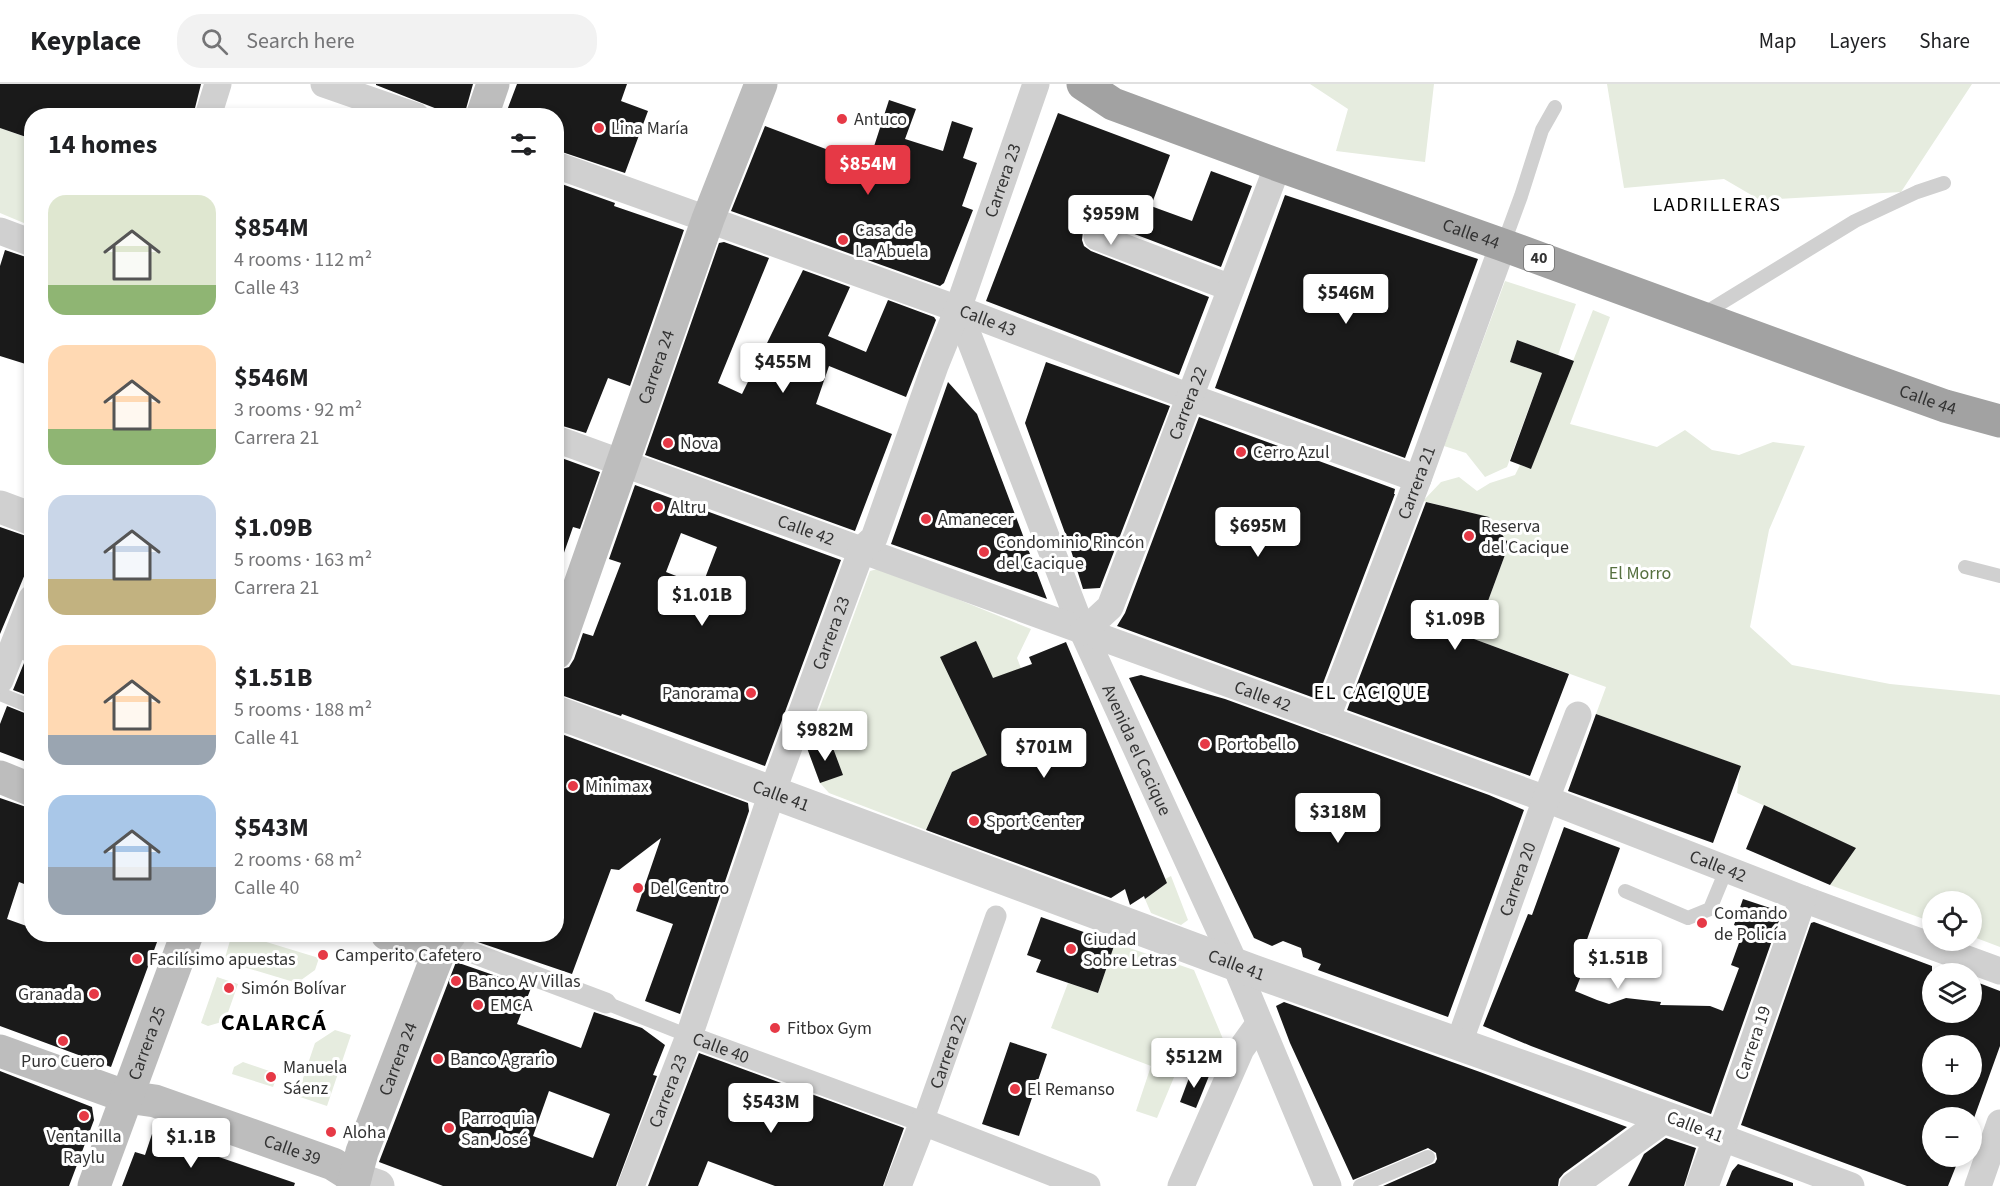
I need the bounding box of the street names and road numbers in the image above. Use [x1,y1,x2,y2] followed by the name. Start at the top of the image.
[978,140,1027,221] street label: Carrera 23
[1439,212,1503,255] street label: Calle 44
[1524,245,1554,271] road number: 40
[956,298,1020,343] street label: Calle 43
[632,326,681,408] street label: Carrera 24
[1162,363,1213,443] street label: Carrera 22
[1896,378,1959,421] street label: Calle 44
[1391,442,1442,523] street label: Carrera 21
[774,508,838,552] street label: Calle 42
[806,593,856,674] street label: Carrera 23
[1231,674,1295,718] street label: Calle 42
[1096,680,1178,820] street label: Avenida el Cacique
[749,774,813,818] street label: Calle 41
[1493,839,1542,920] street label: Carrera 20
[1686,844,1750,888] street label: Calle 42
[1205,943,1268,987] street label: Calle 41
[1729,1002,1777,1083] street label: Carrera 19
[122,1003,172,1084] street label: Carrera 25
[923,1011,973,1092] street label: Carrera 22
[372,1018,423,1099] street label: Carrera 24
[689,1026,753,1070] street label: Calle 40
[642,1050,693,1131] street label: Carrera 23
[1663,1105,1727,1149] street label: Calle 41
[260,1128,324,1171] street label: Calle 39

